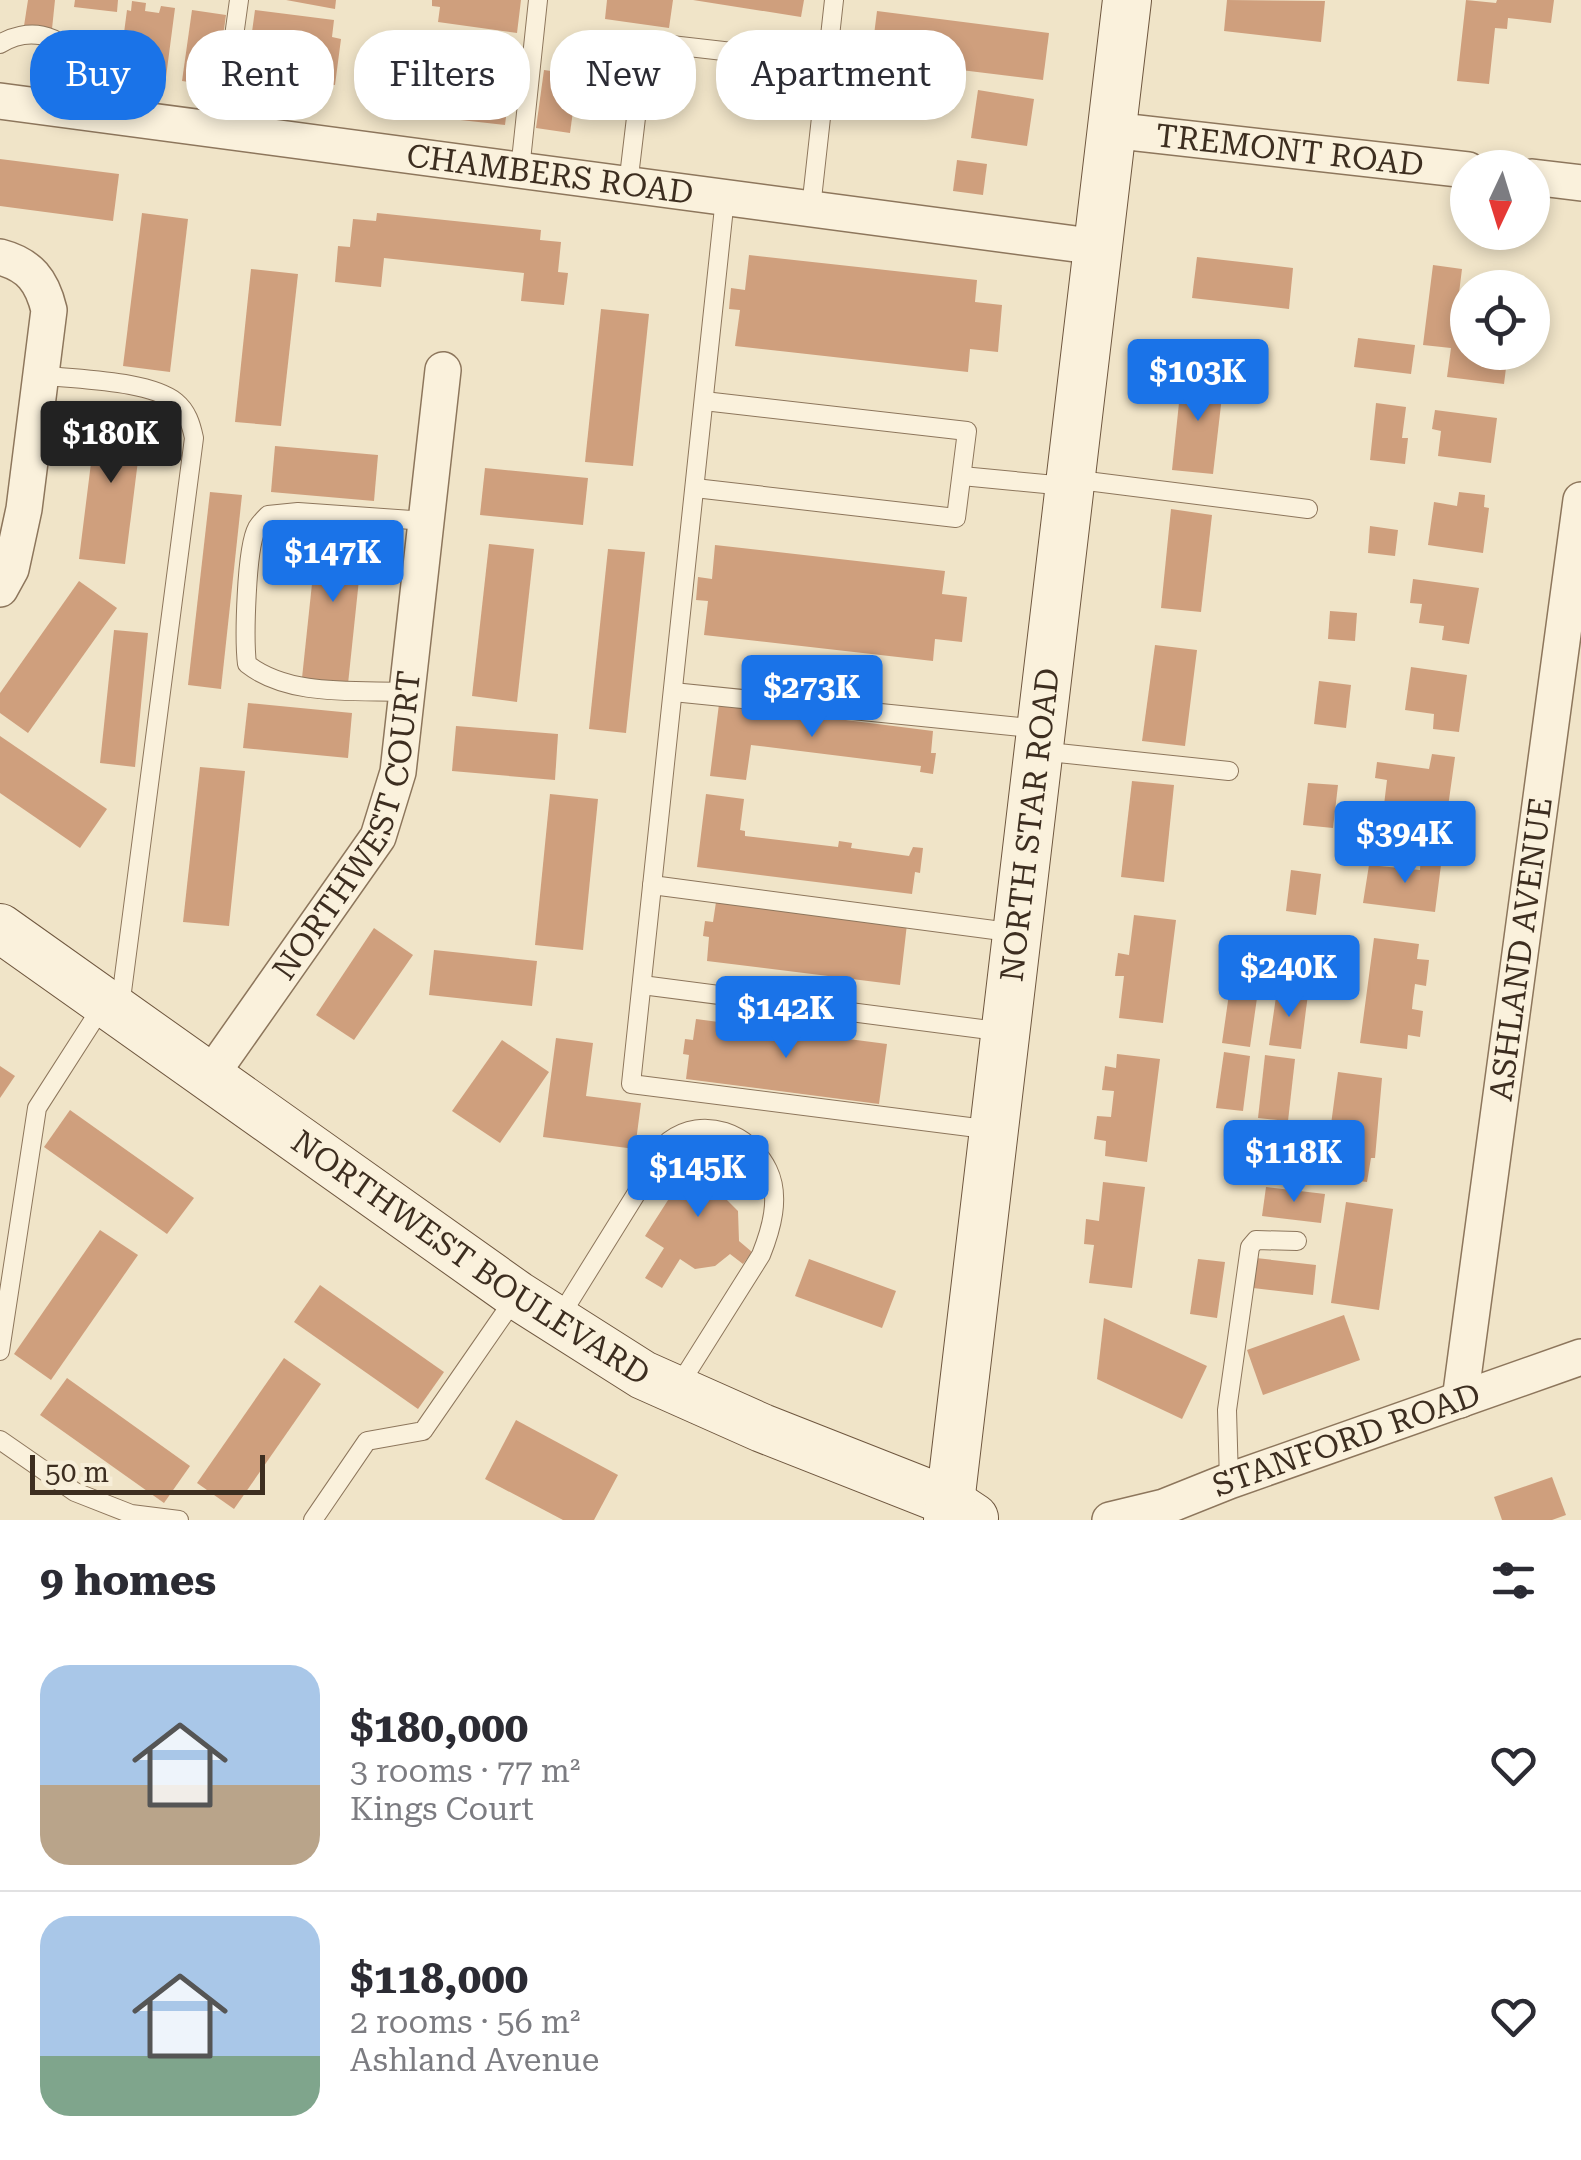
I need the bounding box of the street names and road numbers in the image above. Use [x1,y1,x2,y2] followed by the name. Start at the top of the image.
[1154,116,1426,184] street label: TREMONT ROAD
[405,136,696,212] street label: CHAMBERS ROAD
[993,666,1067,984] street label: NORTH STAR ROAD
[265,669,428,987] street label: NORTHWEST COURT
[1481,795,1560,1103] street label: ASHLAND AVENUE
[284,1122,657,1393] street label: NORTHWEST BOULEVARD
[1207,1375,1485,1505] street label: STANFORD ROAD

